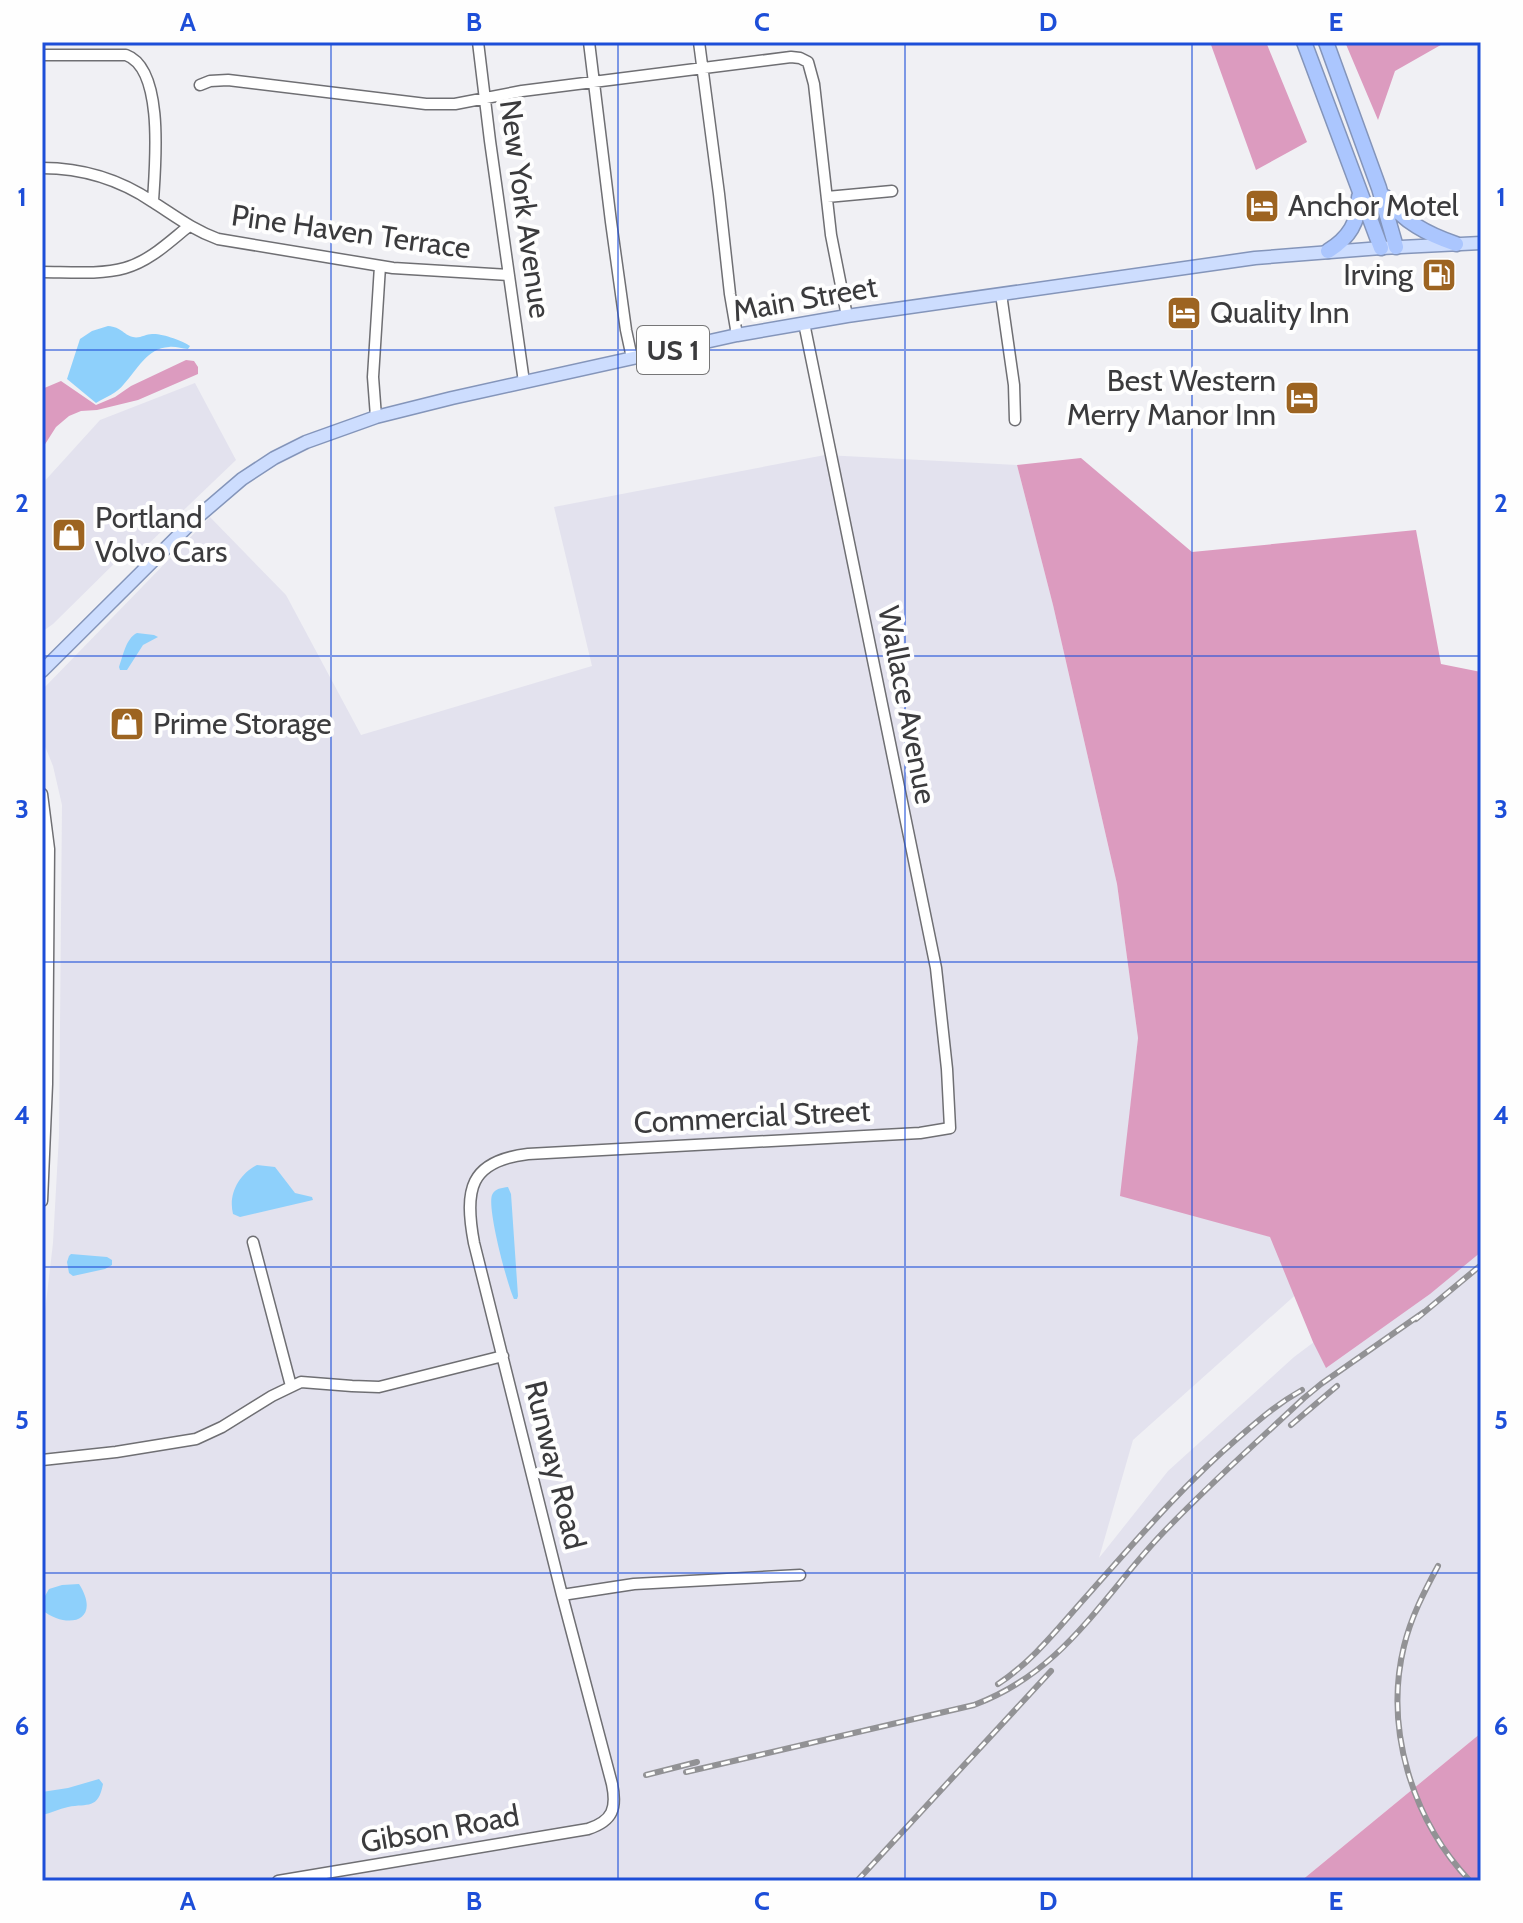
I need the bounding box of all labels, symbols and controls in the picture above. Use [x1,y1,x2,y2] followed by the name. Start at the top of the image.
[180,6,197,38] text: A
[466,6,482,38] text: B
[754,6,770,38] text: C
[1039,6,1057,38] text: D
[1329,6,1343,38] text: E
[492,97,559,321] street label: New York Avenue
[17,181,27,213] text: 1
[1496,181,1506,213] text: 1
[1243,187,1281,225] hotel icon: Anchor Motel
[1288,187,1459,224] place label: Anchor Motel
[229,196,473,267] street label: Pine Haven Terrace
[1343,256,1414,293] place label: Irving
[1420,256,1458,294] fuel station icon: Irving
[730,268,880,329] street label: Main Street
[1165,294,1203,332] hotel icon: Quality Inn
[1210,294,1349,331] place label: Quality Inn
[637,326,709,374] road number: US 1
[1067,362,1276,433] place label: Best Western Merry Manor Inn
[1283,379,1321,417] hotel icon: Best Western Merry Manor Inn
[15,487,29,519] text: 2
[1494,487,1508,519] text: 2
[95,499,227,570] place label: Portland Volvo Cars
[50,516,88,554] shop icon: Portland Volvo Cars
[870,603,945,807] street label: Wallace Avenue
[108,705,146,743] shop icon: Prime Storage
[153,705,332,742] place label: Prime Storage
[15,793,29,825] text: 3
[1494,793,1508,825] text: 3
[633,1092,871,1141] street label: Commercial Street
[14,1099,30,1131] text: 4
[1493,1099,1509,1131] text: 4
[517,1377,594,1553] street label: Runway Road
[15,1404,29,1436] text: 5
[1494,1404,1508,1436] text: 5
[15,1710,29,1742] text: 6
[1494,1710,1508,1742] text: 6
[358,1796,522,1861] street label: Gibson Road
[180,1885,197,1917] text: A
[466,1885,482,1917] text: B
[754,1885,770,1917] text: C
[1039,1885,1057,1917] text: D
[1329,1885,1343,1917] text: E

